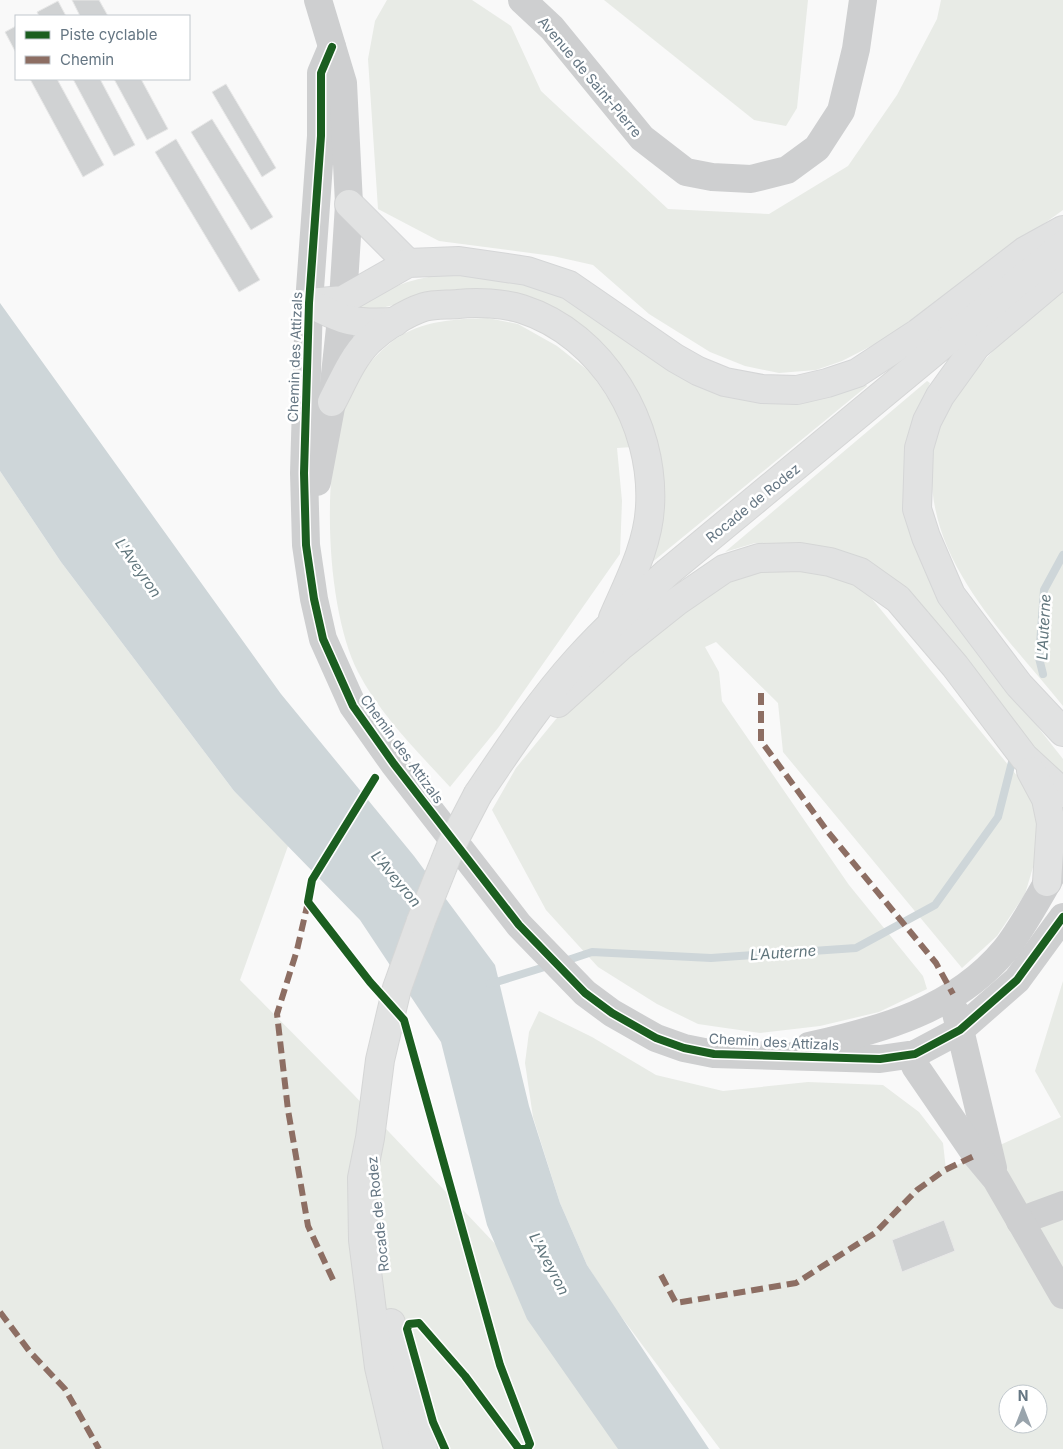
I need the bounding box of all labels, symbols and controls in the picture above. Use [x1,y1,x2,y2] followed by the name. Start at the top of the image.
[535,13,646,140] street label: Avenue de Saint-Pierre
[15,15,190,80] legend
[60,25,157,44] text: Piste cyclable
[60,50,114,69] text: Chemin
[284,291,305,423] street label: Chemin des Attizals
[702,460,803,546] street label: Rocade de Rodez
[111,534,166,601] water label: L'Aveyron
[1032,593,1055,661] water label: L'Auterne
[357,691,448,807] street label: Chemin des Attizals
[367,847,426,911] water label: L'Aveyron
[749,941,817,964] water label: L'Auterne
[708,1030,840,1053] street label: Chemin des Attizals
[363,1155,392,1273] street label: Rocade de Rodez
[525,1229,574,1298] water label: L'Aveyron
[998,1384,1048,1434] north arrow
[1018,1387,1028,1404] text: N

